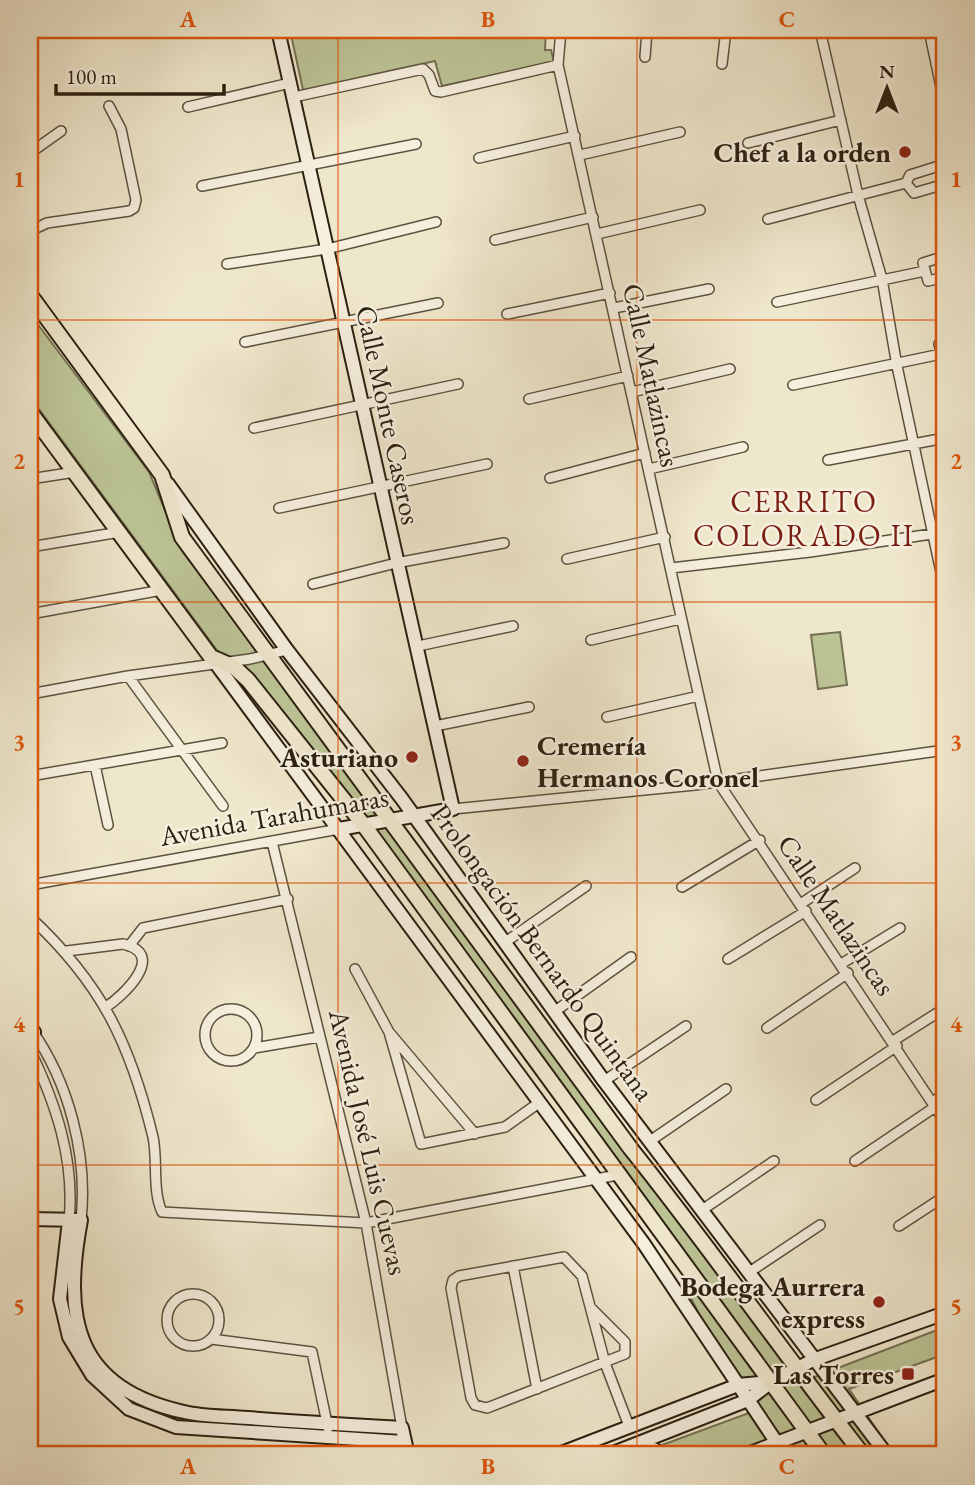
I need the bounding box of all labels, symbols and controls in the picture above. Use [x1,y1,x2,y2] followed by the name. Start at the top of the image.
[179,4,197,34] text: A
[481,4,495,34] text: B
[779,4,795,34] text: C
[56,52,224,96] scale bar
[852,52,922,122] north arrow
[879,59,895,84] text: N
[66,63,117,90] text: 100 m
[713,134,891,170] place label: Chef a la orden
[897,144,913,160] marker: Chef a la orden
[13,164,25,194] text: 1
[950,164,962,194] text: 1
[615,280,689,470] street label: Calle Matlazincas
[348,302,430,528] street label: Calle Monte Caseros
[13,446,25,476] text: 2
[950,446,962,476] text: 2
[693,482,915,555] district label: CERRITO COLORADO II
[13,727,25,757] text: 3
[537,727,759,795] place label: Cremería Hermanos Coronel
[950,727,962,757] text: 3
[279,739,398,775] place label: Asturiano
[404,749,420,765] marker: Asturiano
[515,753,531,769] marker: Cremería Hermanos Coronel
[156,778,391,854] street label: Avenida Tarahumaras
[423,796,663,1108] street label: Prolongación Bernardo Quintana
[770,828,904,1002] street label: Calle Matlazincas
[321,1005,417,1278] street label: Avenida José Luis Cuevas
[13,1009,26,1039] text: 4
[950,1009,963,1039] text: 4
[680,1268,866,1336] place label: Bodega Aurrera express
[13,1291,25,1321] text: 5
[950,1291,962,1321] text: 5
[871,1294,887,1310] marker: Bodega Aurrera express
[773,1356,894,1392] place label: Las Torres
[900,1366,916,1382] marker: Las Torres
[179,1451,197,1481] text: A
[481,1451,495,1481] text: B
[779,1451,795,1481] text: C

